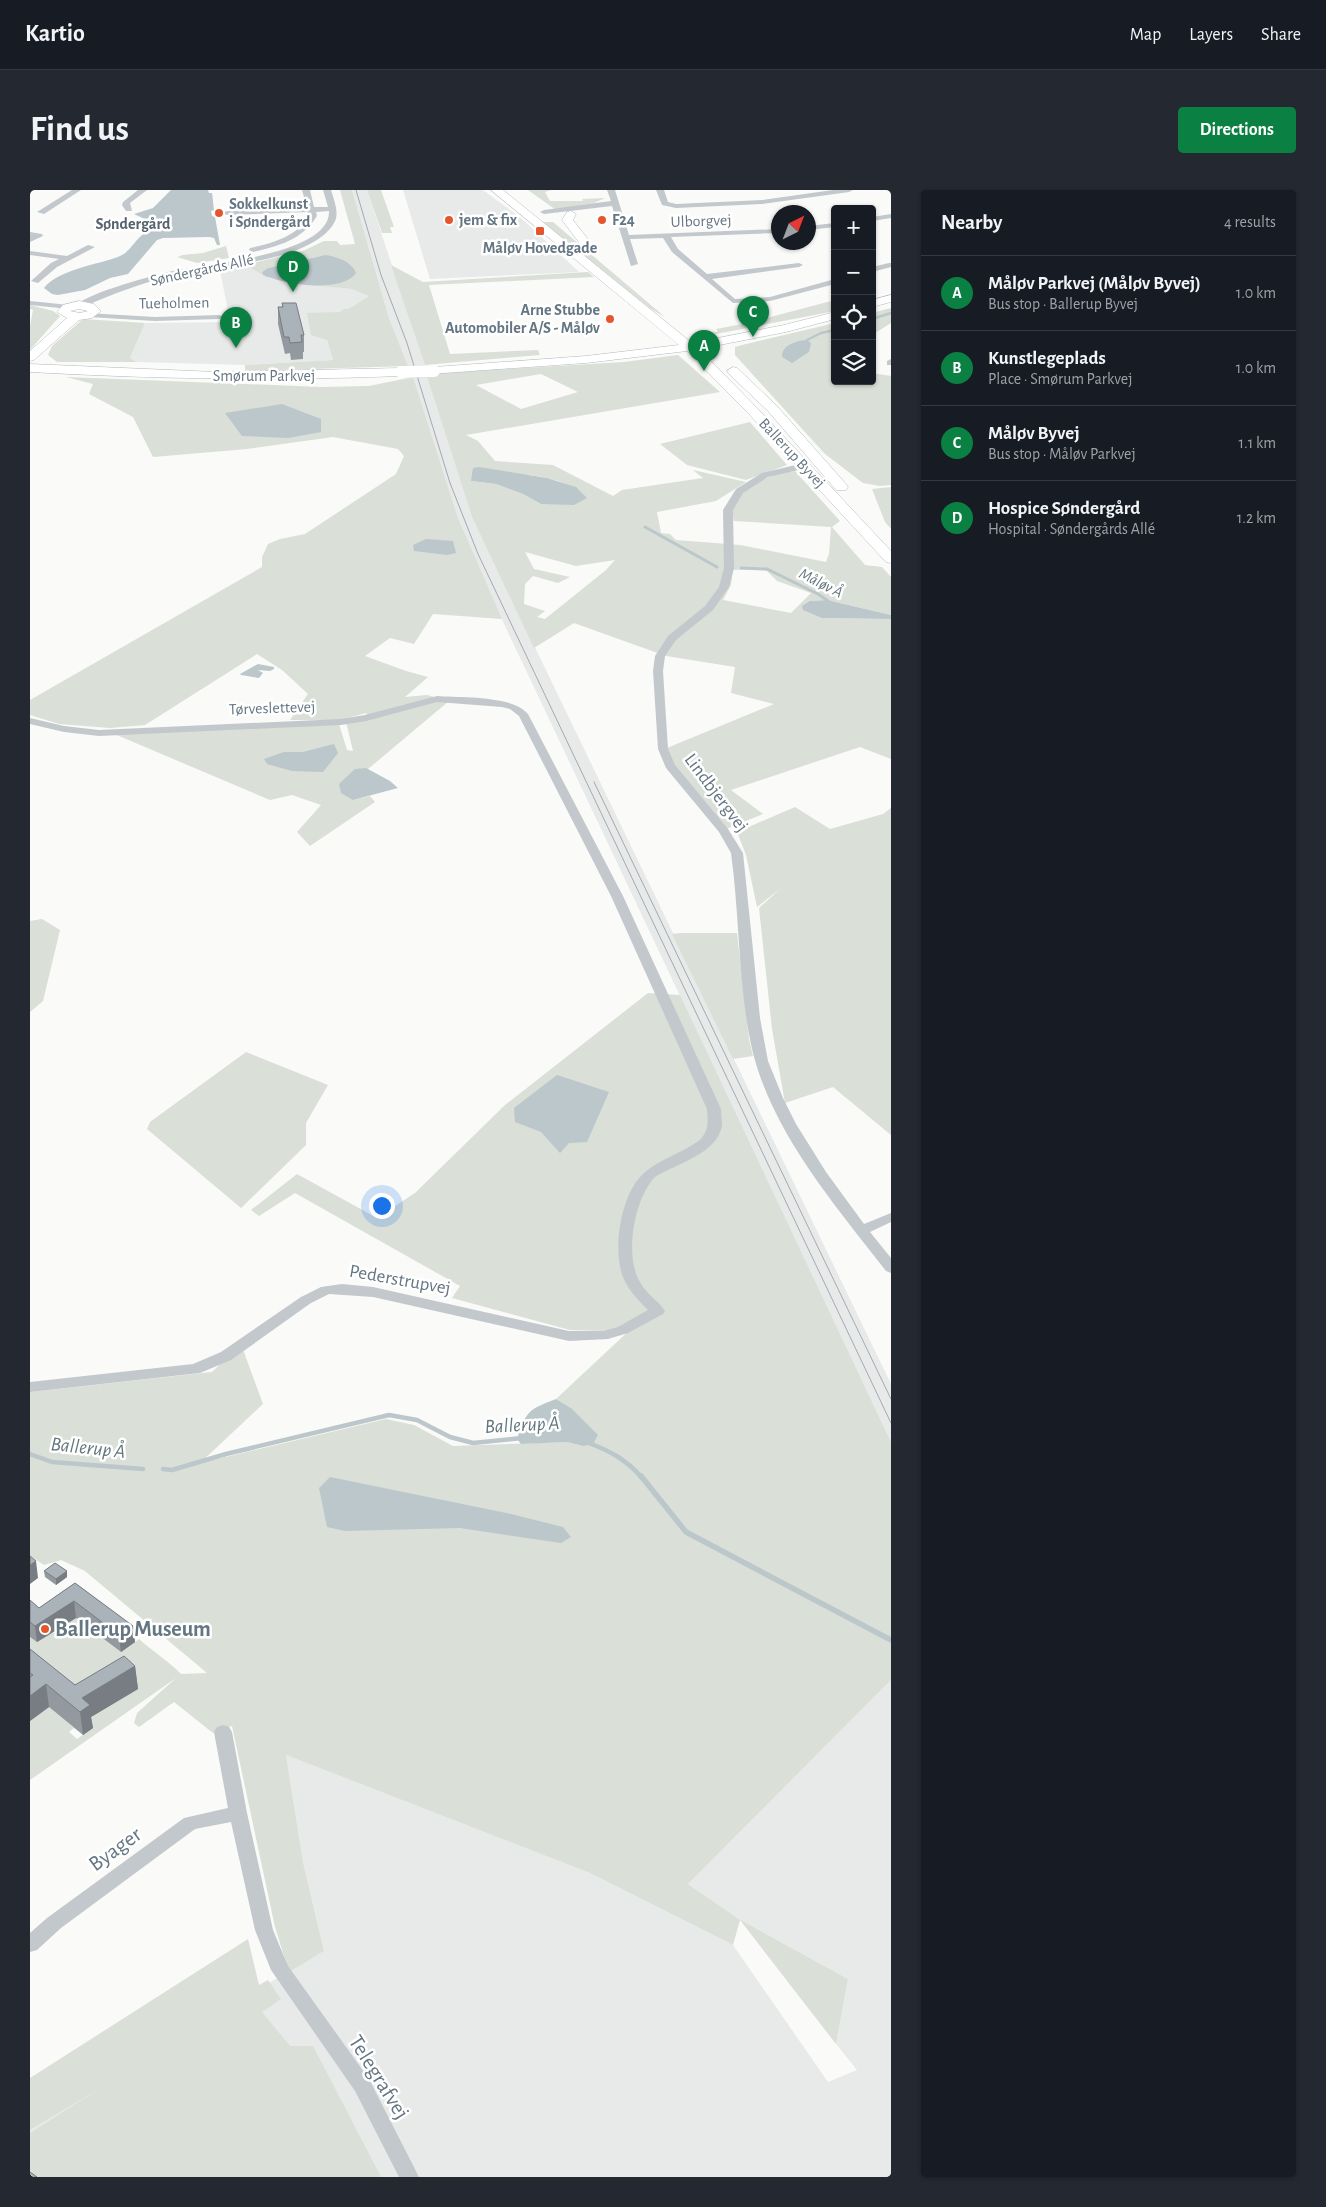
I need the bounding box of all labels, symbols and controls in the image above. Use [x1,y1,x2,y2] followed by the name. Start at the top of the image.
[25,22,85,46] text: Kartio
[1130,26,1161,44] text: Map
[1189,26,1233,44] text: Layers
[1261,26,1301,44] text: Share
[1178,107,1296,153] button: Directions
[30,112,129,147] text: Find us
[229,196,311,230] place label: Sokkelkunst i Søndergård
[771,205,816,250] north arrow
[831,205,876,385] map controls
[831,205,876,250] button: +
[213,207,225,219] marker: Sokkelkunst i Søndergård
[459,212,518,229] place label: jem & fix
[612,212,635,228] place label: F24
[670,212,732,231] street label: Ulborgvej
[941,212,1002,233] text: Nearby
[443,214,455,226] marker: jem & fix
[596,214,608,226] marker: F24
[1224,214,1276,230] text: 4 results
[96,216,171,232] district label: Søndergård
[534,225,546,237] marker: Måløv Hovedgade
[483,240,598,256] place label: Måløv Hovedgade
[831,250,876,295] button: −
[149,251,255,289] street label: Søndergårds Allé
[277,251,309,292] pin: D
[988,274,1201,293] text: Måløv Parkvej (Måløv Byvej)
[952,285,962,301] text: A
[1236,285,1276,301] text: 1.0 km
[138,294,210,312] street label: Tueholmen
[831,295,876,340] button: locate
[737,296,769,337] pin: C
[988,296,1138,312] text: Bus stop · Ballerup Byvej
[445,302,601,336] place label: Arne Stubbe Automobiler A/S - Måløv
[220,307,252,348] pin: B
[604,313,616,325] marker: Arne Stubbe Automobiler A/S - Måløv
[688,330,720,371] pin: A
[831,340,876,385] button: layers
[988,349,1106,368] text: Kunstlegeplads
[952,360,962,376] text: B
[1236,360,1276,376] text: 1.0 km
[213,368,315,385] street label: Smørum Parkvej
[988,371,1132,387] text: Place · Smørum Parkvej
[755,415,828,492] street label: Ballerup Byvej
[988,424,1080,443] text: Måløv Byvej
[953,435,961,451] text: C
[1239,435,1276,451] text: 1.1 km
[988,446,1136,462] text: Bus stop · Måløv Parkvej
[988,499,1140,518] text: Hospice Søndergård
[952,510,962,526] text: D
[1237,510,1276,526] text: 1.2 km
[988,521,1155,537] text: Hospital · Søndergårds Allé
[797,563,846,601] water label: Måløv Å
[228,698,316,719] street label: Tørveslettevej
[681,750,751,836] street label: Lindbjergvej
[369,1193,395,1219] your location
[348,1262,452,1298] street label: Pederstrupvej
[484,1412,560,1437] water label: Ballerup Å
[50,1433,126,1462] water label: Ballerup Å
[55,1618,211,1640] place label: Ballerup Museum
[39,1623,51,1635] marker: Ballerup Museum
[85,1823,145,1875] street label: Byager
[345,2031,413,2123] street label: Telegrafvej

